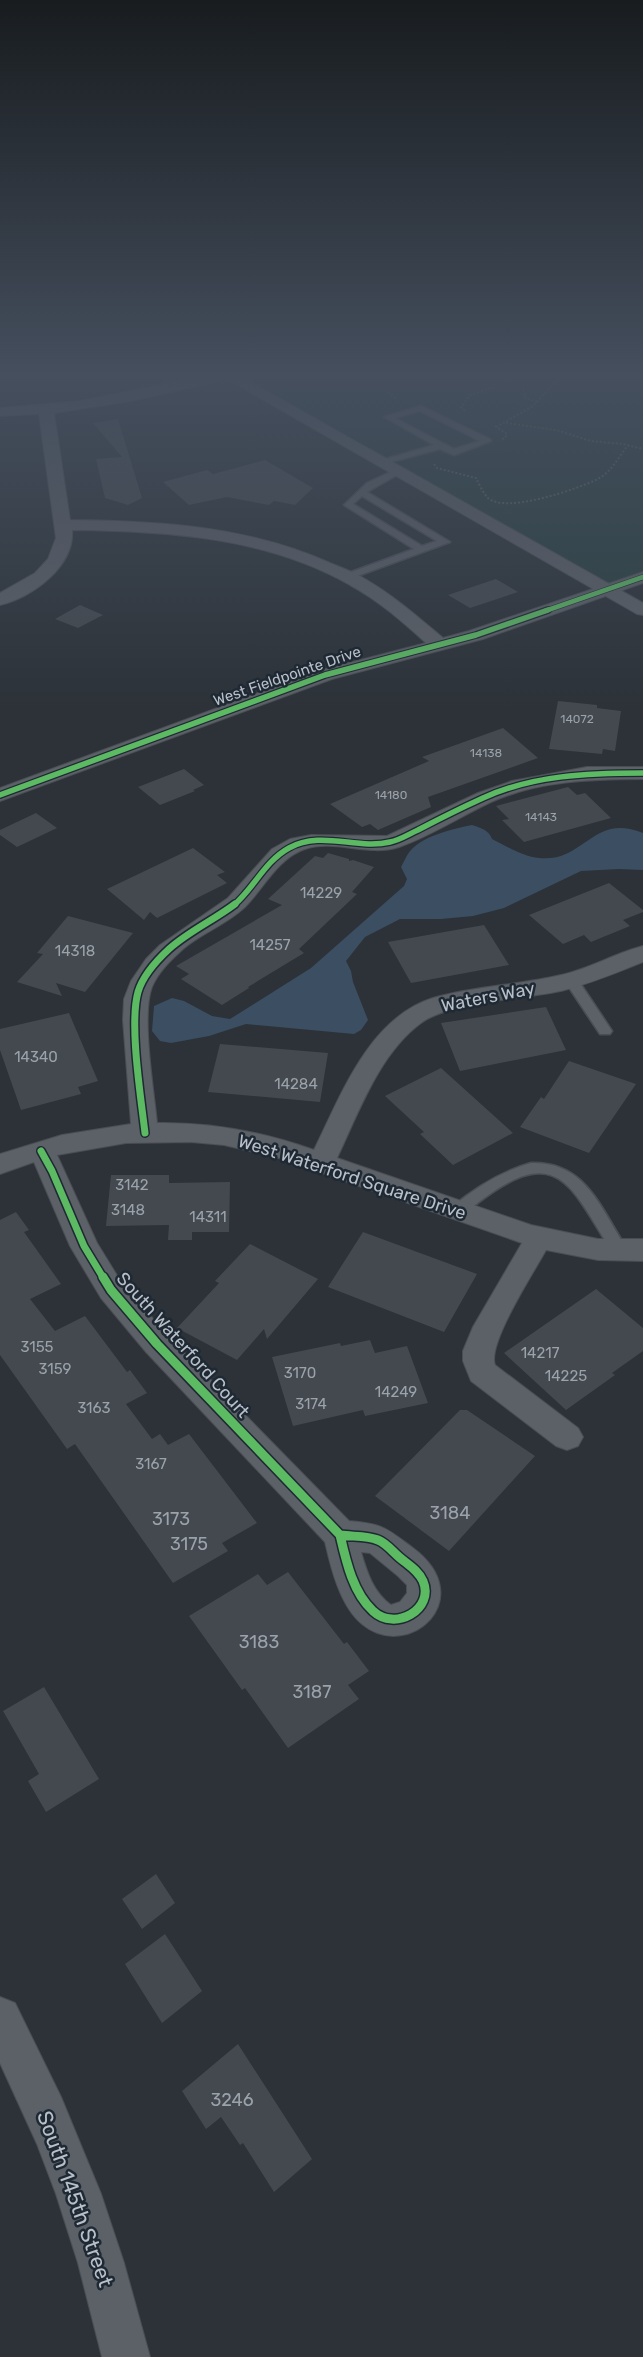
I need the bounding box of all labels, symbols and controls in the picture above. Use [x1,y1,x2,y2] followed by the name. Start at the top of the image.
[211,642,363,710] street label: West Fieldpointe Drive
[560,712,594,726] house number: 14072
[470,746,502,760] house number: 14138
[375,788,407,802] house number: 14180
[525,810,557,824] house number: 14143
[300,884,342,902] house number: 14229
[249,936,291,954] house number: 14257
[55,942,95,960] house number: 14318
[439,977,537,1017] street label: Waters Way
[14,1048,58,1066] house number: 14340
[274,1075,318,1093] house number: 14284
[235,1130,469,1224] street label: West Waterford Square Drive
[115,1176,149,1194] house number: 3142
[111,1201,145,1219] house number: 3148
[189,1208,227,1226] house number: 14311
[112,1268,254,1422] street label: South Waterford Court
[21,1338,54,1356] house number: 3155
[521,1344,560,1362] house number: 14217
[39,1360,72,1378] house number: 3159
[284,1364,316,1382] house number: 3170
[545,1367,587,1385] house number: 14225
[375,1383,417,1401] house number: 14249
[295,1395,327,1413] house number: 3174
[77,1399,111,1417] house number: 3163
[135,1455,167,1473] house number: 3167
[430,1502,470,1524] house number: 3184
[152,1508,190,1530] house number: 3173
[170,1533,208,1555] house number: 3175
[239,1631,279,1653] house number: 3183
[293,1681,331,1703] house number: 3187
[210,2089,254,2111] house number: 3246
[32,2108,119,2290] street label: South 145th Street

